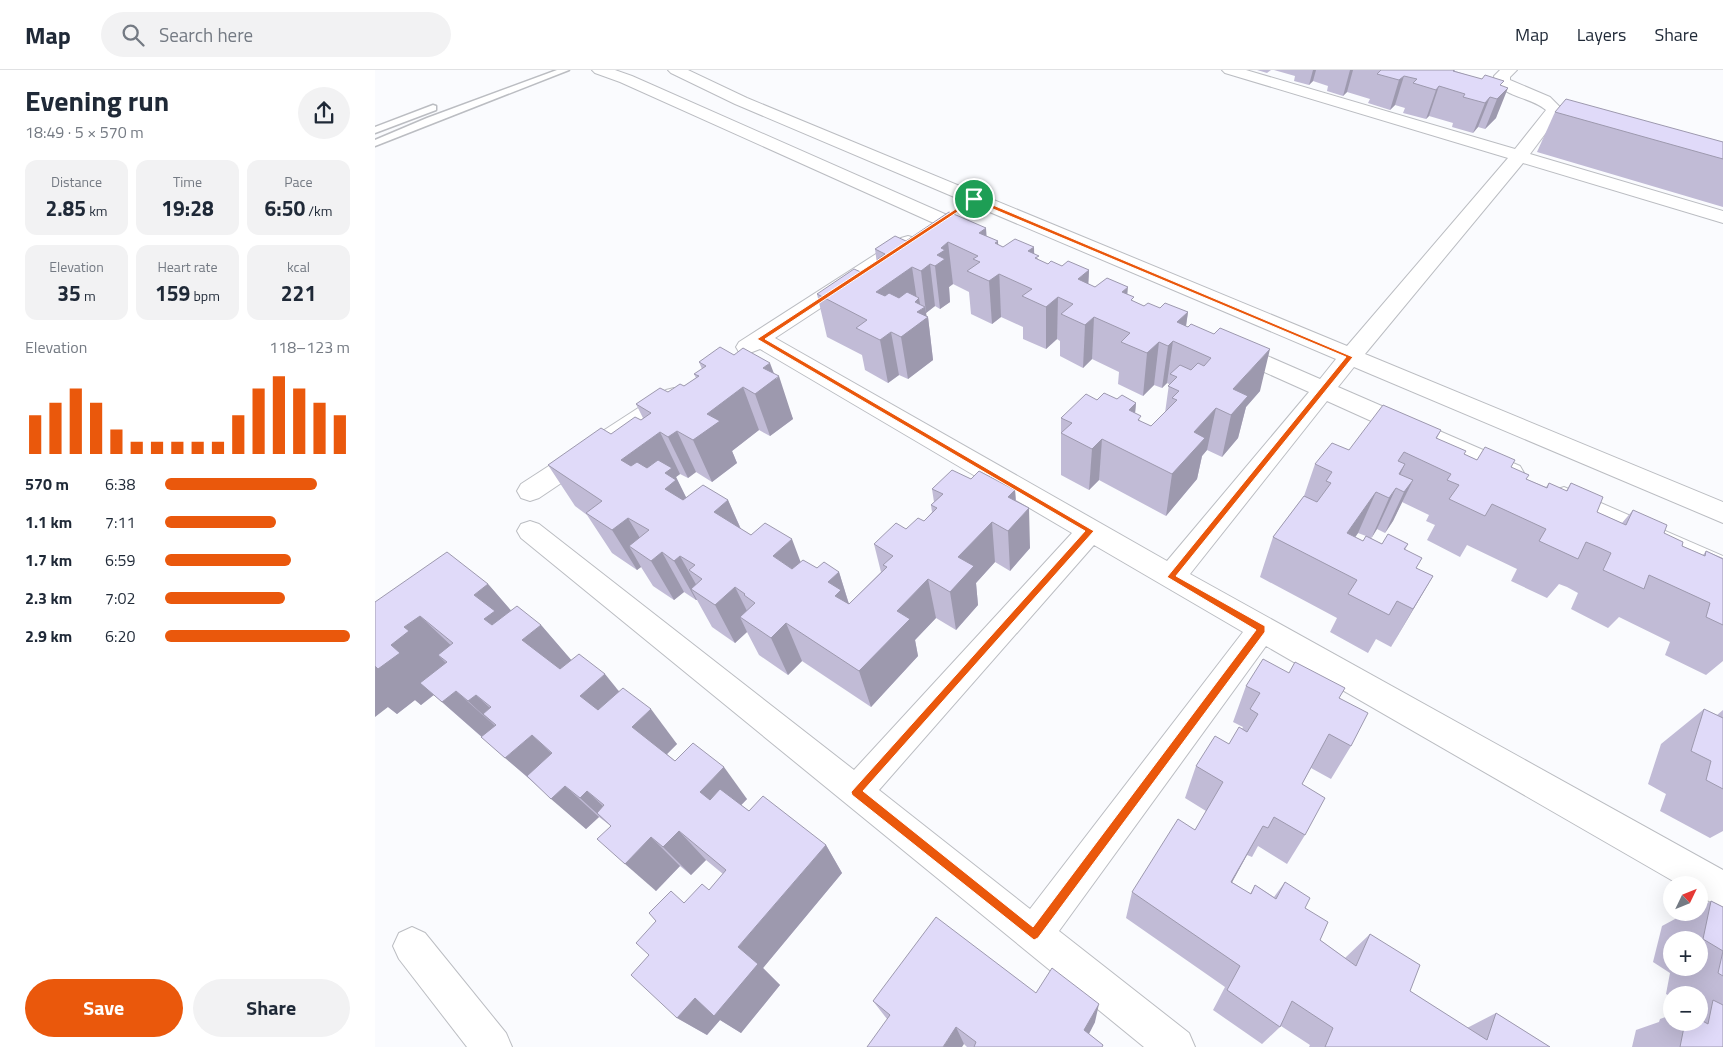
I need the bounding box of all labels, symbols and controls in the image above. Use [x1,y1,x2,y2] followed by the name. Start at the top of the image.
[101,12,451,57] search box
[25,17,71,53] text: Map
[159,20,253,49] text: Search here
[119,21,147,49] icon: search
[1515,21,1549,48] text: Map
[1577,21,1626,48] text: Layers
[1654,21,1698,48] text: Share
[25,79,169,122] text: Evening run
[298,87,350,139] button: share
[25,120,144,144] text: 18:49 · 5 × 570 m
[51,171,102,192] text: Distance
[173,171,202,192] text: Time
[284,171,313,192] text: Pace
[953,178,995,220] pin
[960,185,988,213] icon: arrive
[45,192,86,224] text: 2.85
[161,192,214,224] text: 19:28
[265,192,305,224] text: 6:50
[86,200,108,221] text: km
[305,200,332,221] text: /km
[49,256,104,277] text: Elevation
[157,256,218,277] text: Heart rate
[287,256,310,277] text: kcal
[57,277,81,309] text: 35
[155,277,190,309] text: 159
[281,277,316,309] text: 221
[81,285,96,306] text: m
[190,285,220,306] text: bpm
[25,335,87,359] text: Elevation
[269,335,350,359] text: 118–123 m
[25,472,69,496] text: 570 m
[105,472,135,496] text: 6:38
[25,510,72,534] text: 1.1 km
[105,510,135,534] text: 7:11
[25,548,72,572] text: 1.7 km
[105,548,135,572] text: 6:59
[25,586,72,610] text: 2.3 km
[105,586,135,610] text: 7:02
[25,624,72,648] text: 2.9 km
[105,624,135,648] text: 6:20
[1663,876,1707,921] north arrow
[1663,876,1708,1031] map controls
[1663,931,1708,976] button: +
[25,979,183,1037] button: Save
[193,979,350,1037] button: Share
[1663,986,1708,1031] button: −

